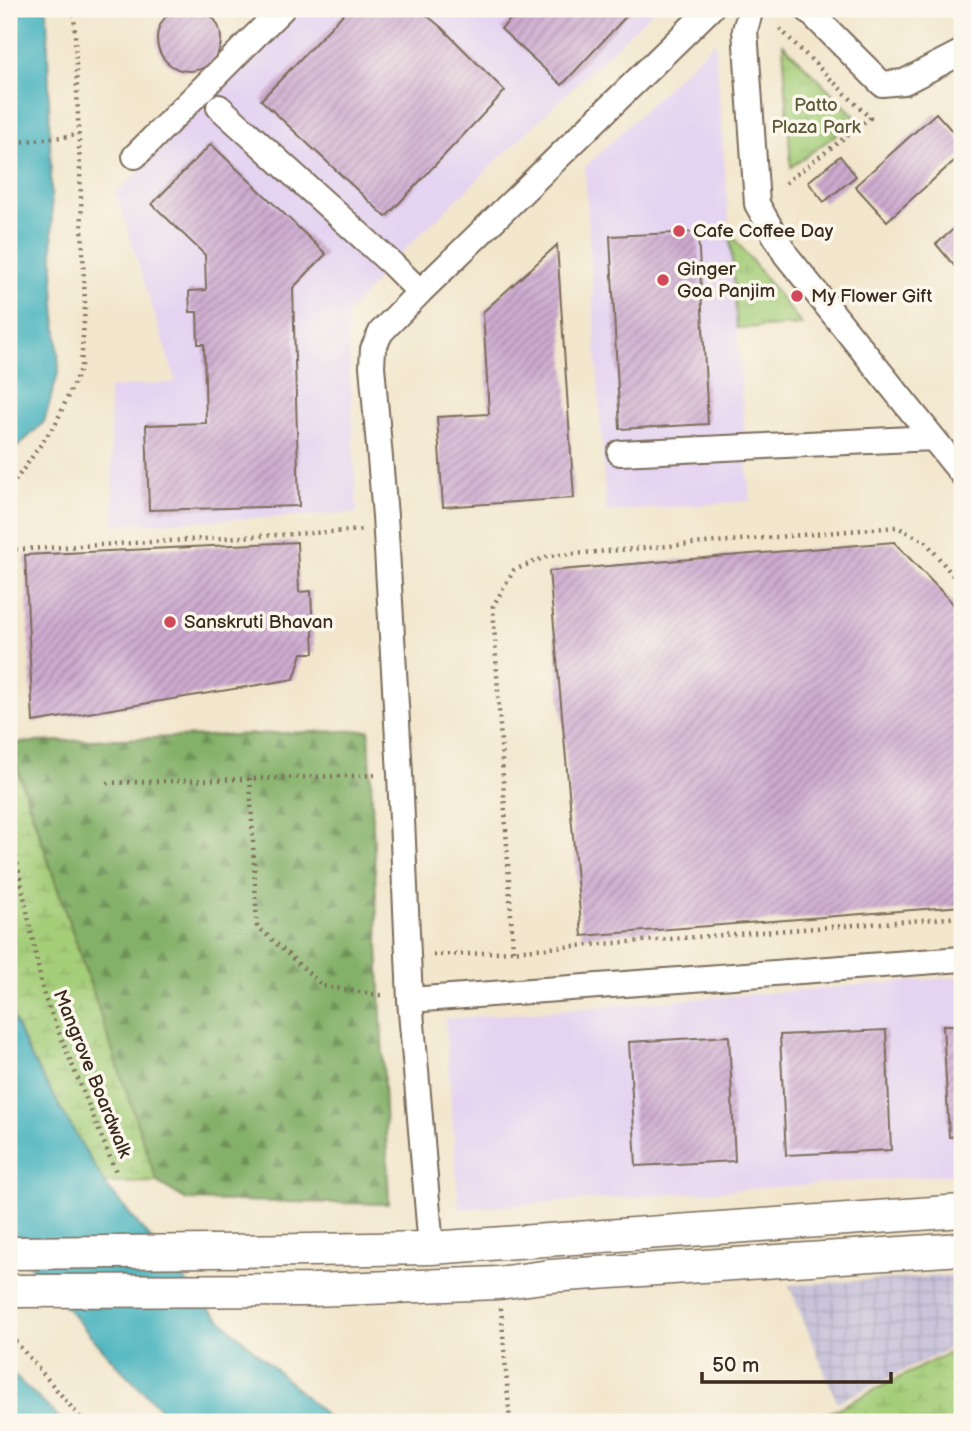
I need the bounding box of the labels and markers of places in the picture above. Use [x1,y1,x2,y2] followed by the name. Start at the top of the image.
[693,220,834,243] place label: Cafe Coffee Day
[671,223,687,239] marker: Cafe Coffee Day
[677,258,775,303] place label: Ginger Goa Panjim
[655,272,671,288] marker: Ginger Goa Panjim
[811,285,932,308] place label: My Flower Gift
[789,288,805,304] marker: My Flower Gift
[184,611,333,634] place label: Sanskruti Bhavan
[162,614,178,630] marker: Sanskruti Bhavan

